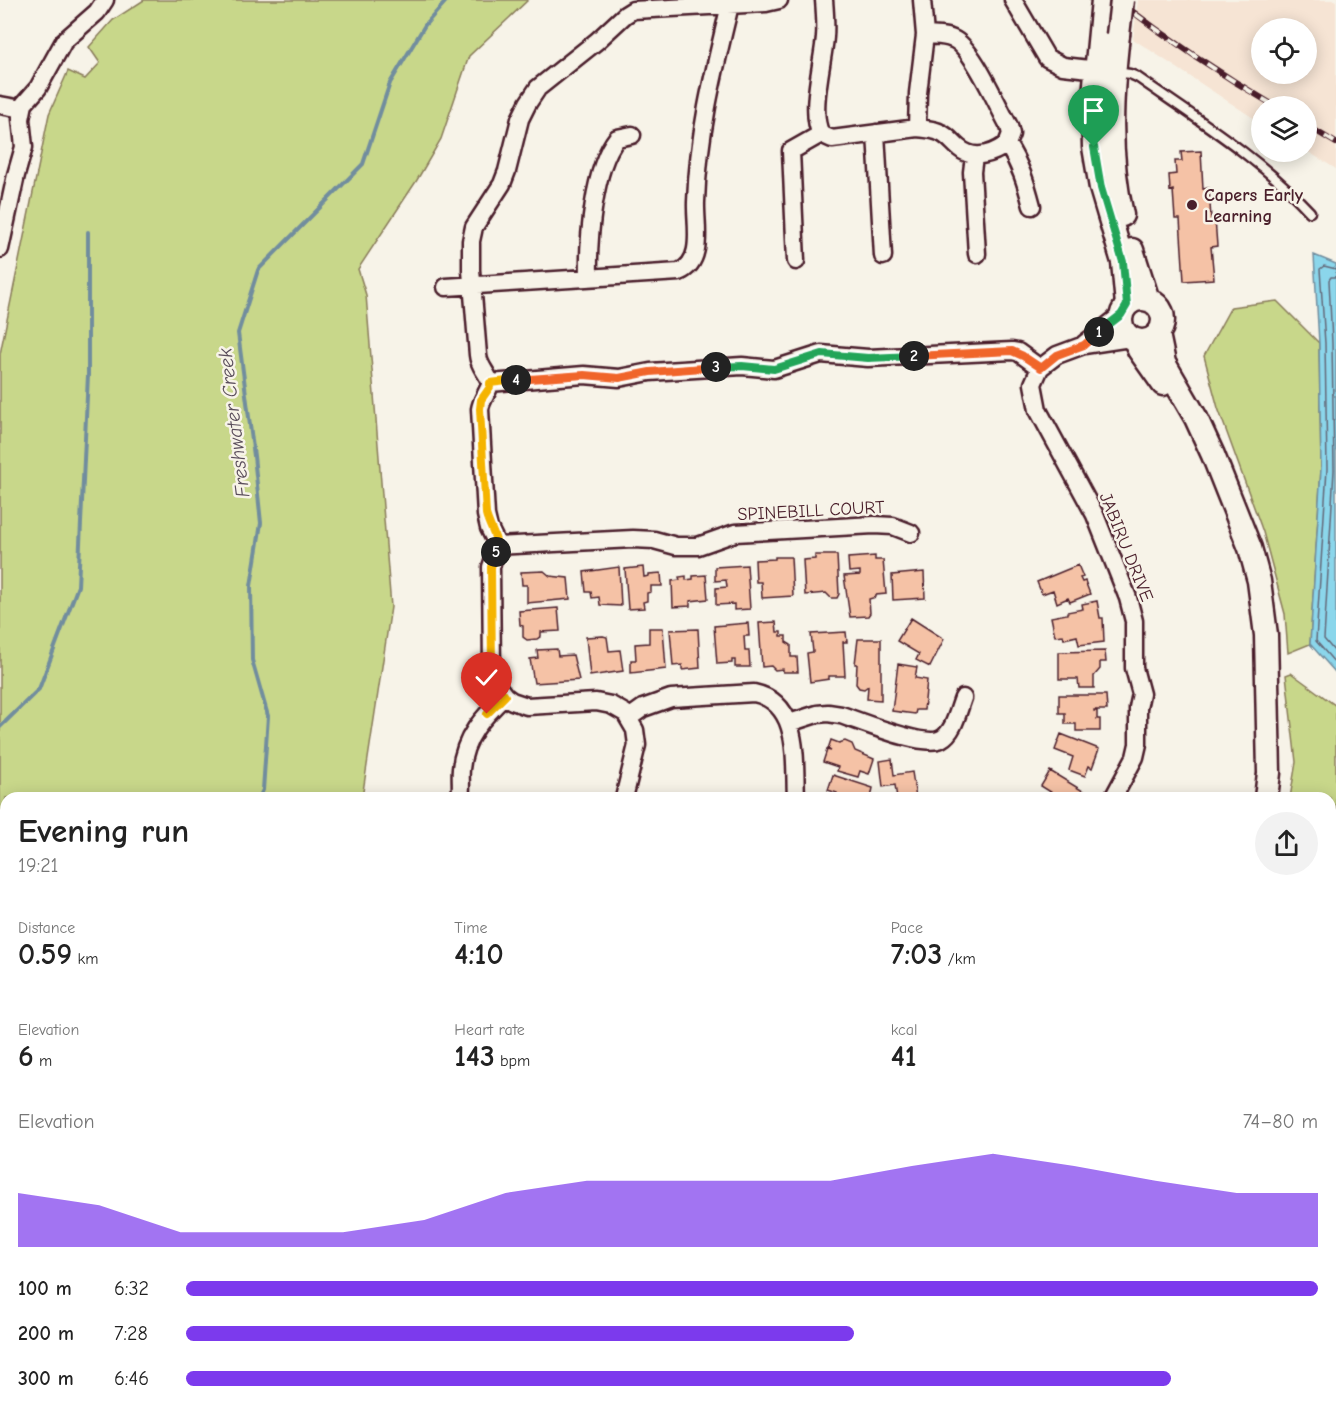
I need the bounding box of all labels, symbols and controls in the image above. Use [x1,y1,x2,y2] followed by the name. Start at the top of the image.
[1251,18,1317,162] map controls
[1251,18,1317,84] button: locate
[1068,85,1119,147] pin
[1077,94,1110,127] icon: arrive
[1251,96,1317,162] button: layers
[1204,185,1304,227] place label: Capers Early Learning
[1185,198,1199,212] marker: Capers Early Learning
[1084,317,1114,347] pin: 1
[1096,323,1102,341] text: 1
[899,341,929,371] pin: 2
[213,347,255,499] water label: Freshwater Creek
[910,347,918,365] text: 2
[701,352,731,382] pin: 3
[712,358,720,376] text: 3
[501,365,531,395] pin: 4
[512,371,520,389] text: 4
[1095,489,1157,605] street label: JABIRU DRIVE
[737,497,886,525] street label: SPINEBILL COURT
[481,537,511,567] pin: 5
[492,543,500,561] text: 5
[461,652,512,714] pin
[470,661,503,694] icon: check
[18,812,189,850] text: Evening run
[1255,812,1318,875] button: share
[18,854,59,877] text: 19:21
[18,919,75,937] text: Distance
[454,919,488,937] text: Time
[891,919,923,937] text: Pace
[18,937,72,972] text: 0.59
[454,937,504,972] text: 4:10
[891,937,942,972] text: 7:03
[72,950,99,968] text: km
[942,950,976,968] text: /km
[18,1021,79,1039] text: Elevation
[454,1021,525,1039] text: Heart rate
[891,1021,918,1039] text: kcal
[18,1039,34,1074] text: 6
[454,1039,495,1074] text: 143
[891,1039,917,1074] text: 41
[34,1052,52,1070] text: m
[495,1052,530,1070] text: bpm
[18,1110,95,1133] text: Elevation
[1243,1110,1318,1133] text: 74–80 m
[18,1277,72,1300] text: 100 m
[114,1277,149,1300] text: 6:32
[18,1322,74,1345] text: 200 m
[114,1322,148,1345] text: 7:28
[18,1367,74,1390] text: 300 m
[114,1367,149,1390] text: 6:46

